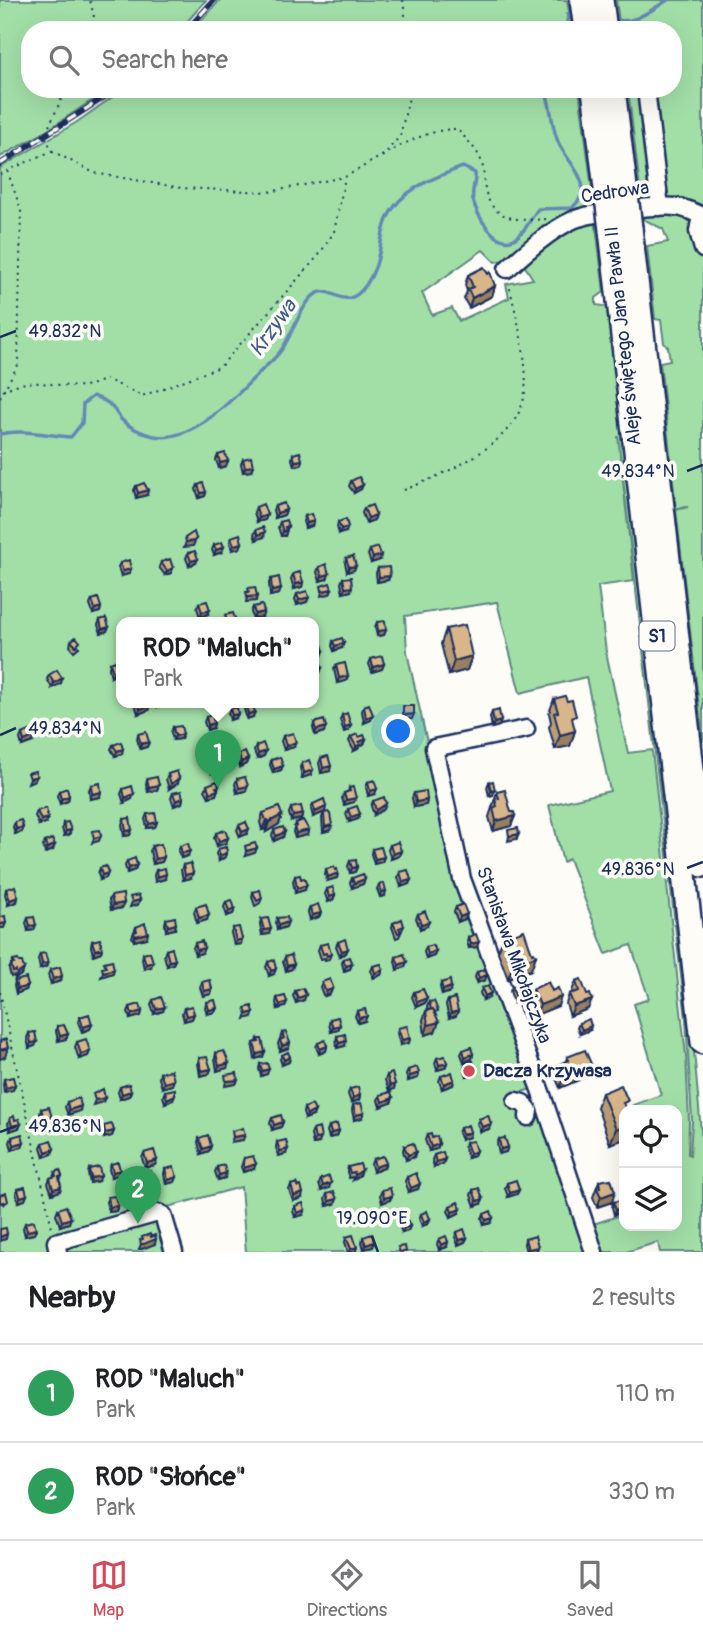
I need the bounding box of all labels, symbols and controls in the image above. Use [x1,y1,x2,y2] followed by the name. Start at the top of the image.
[21,21,682,98] search box
[45,41,83,79] icon: search
[101,44,228,76] text: Search here
[579,175,651,209] street label: Cedrowa
[600,225,646,447] street label: Aleje świętego Jana Pawła II
[243,293,303,362] water label: Krzywa
[29,320,101,343] text: 49.832°N
[601,460,675,483] text: 49.834°N
[116,617,319,708] popup
[640,622,674,650] road number: S1
[142,632,293,664] text: ROD "Maluch"
[142,664,183,693] text: Park
[381,714,415,748] your location
[28,717,102,740] text: 49.834°N
[195,730,241,788] pin: 1
[601,858,675,881] text: 49.836°N
[471,863,557,1047] street label: Stanisława Mikołajczyka
[483,1059,612,1083] place label: Dacza Krzywasa
[461,1063,477,1079] marker: Dacza Krzywasa
[619,1105,682,1231] map controls
[619,1105,682,1168] button: locate
[28,1115,102,1138] text: 49.836°N
[115,1166,161,1224] pin: 2
[619,1168,682,1231] button: layers
[336,1207,408,1230] text: 19.090°E
[28,1279,115,1316] text: Nearby
[592,1283,675,1312] text: 2 results
[95,1363,245,1395] text: ROD "Maluch"
[47,1379,56,1408] text: 1
[616,1379,675,1408] text: 110 m
[95,1395,135,1424] text: Park
[95,1461,246,1493] text: ROD "Słońce"
[45,1477,57,1506] text: 2
[608,1477,675,1506] text: 330 m
[95,1493,135,1522] text: Park
[90,1556,128,1622] tab: Map
[307,1556,387,1622] tab: Directions
[566,1556,613,1622] tab: Saved

